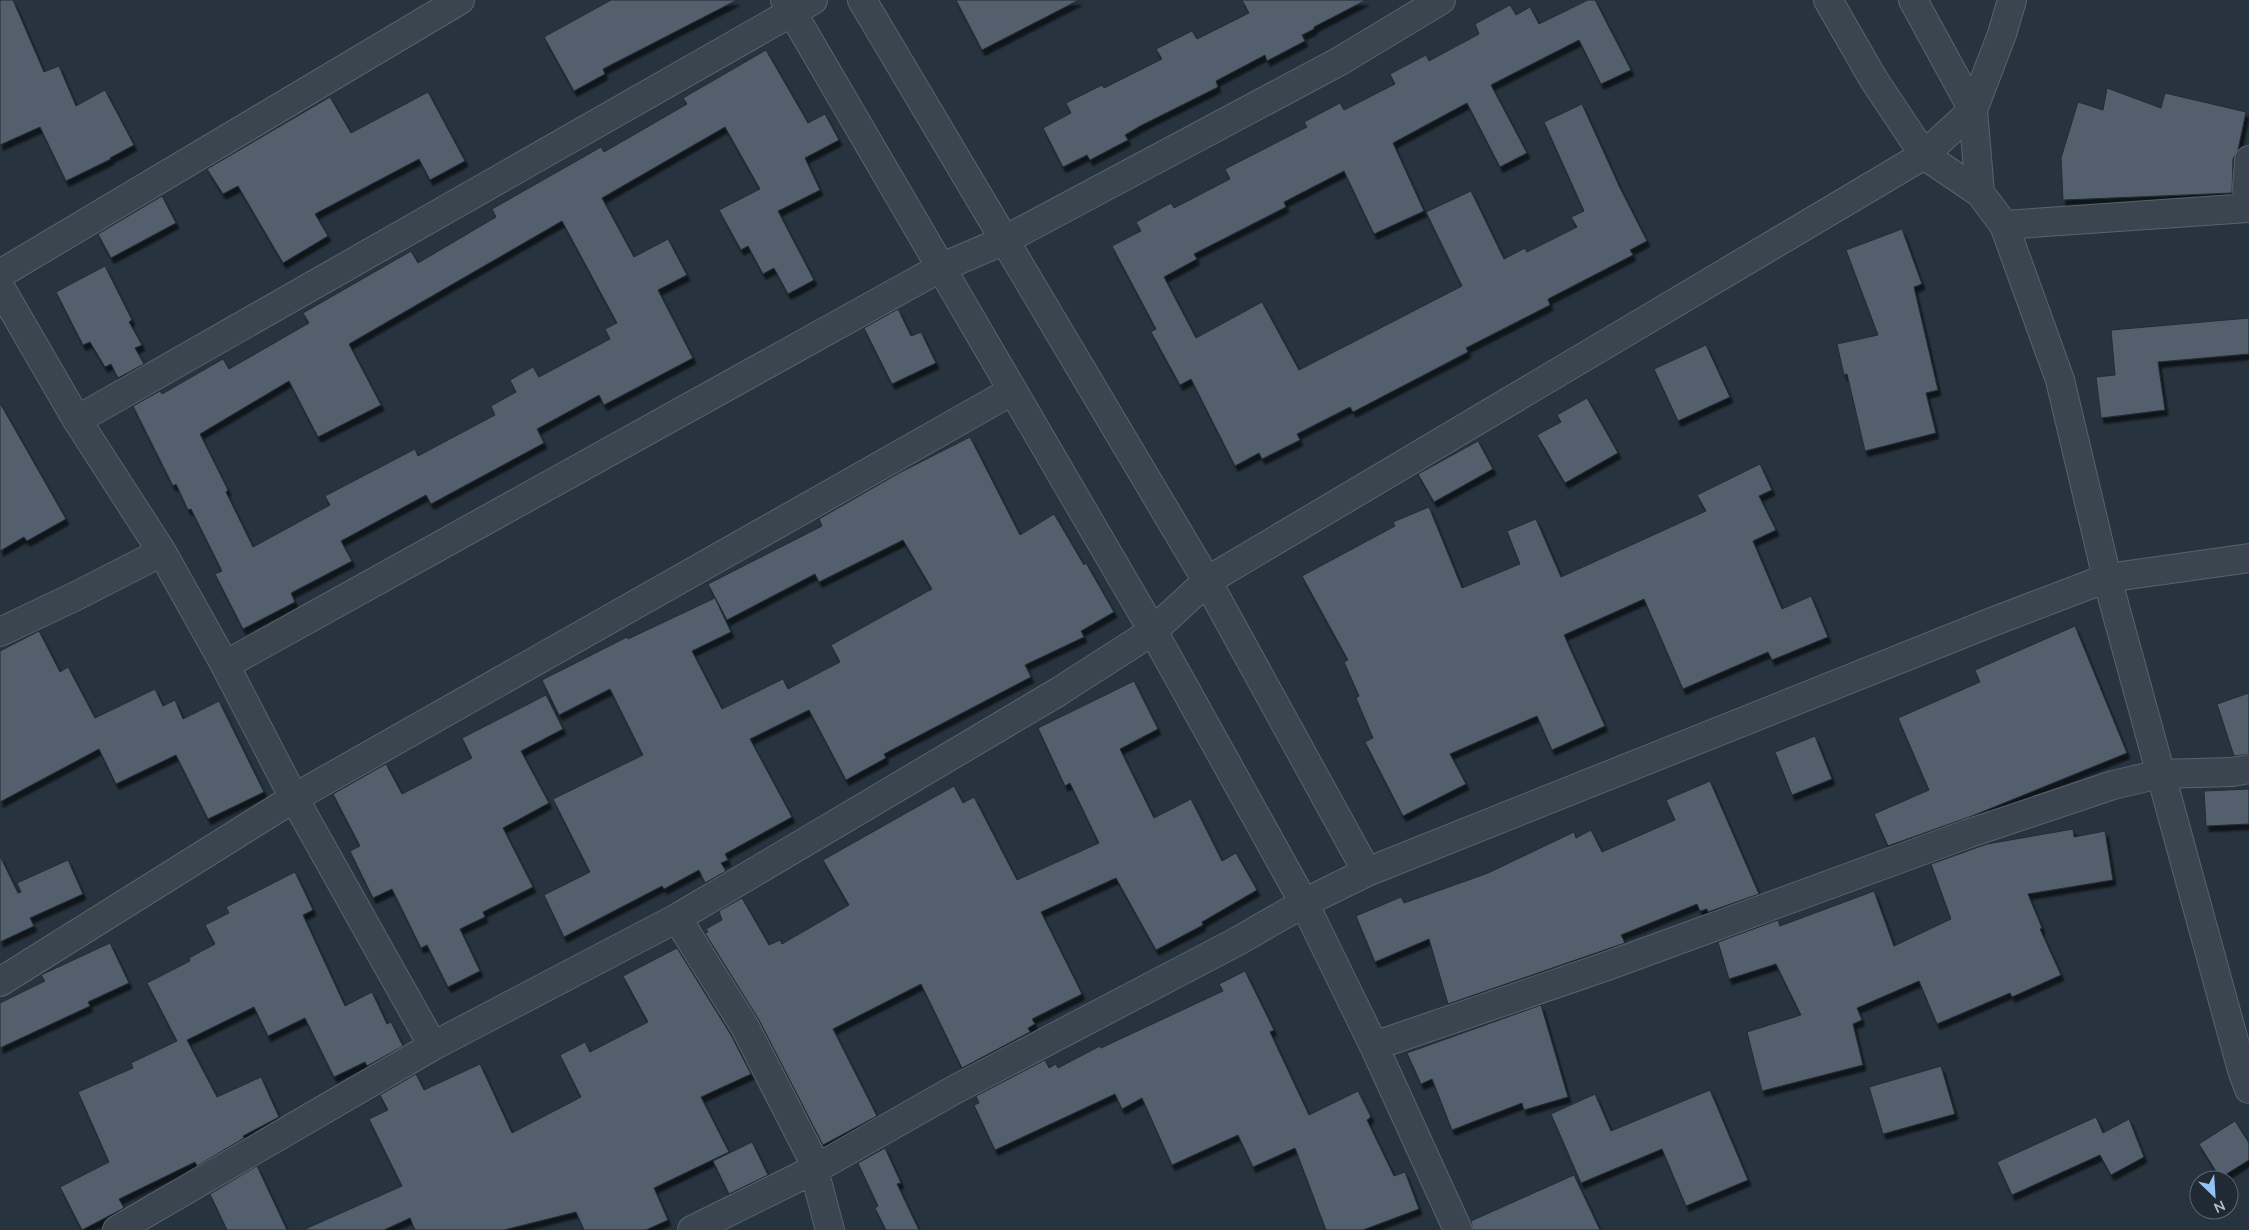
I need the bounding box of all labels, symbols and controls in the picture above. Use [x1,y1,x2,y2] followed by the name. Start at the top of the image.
[2189,1170,2239,1220] north arrow
[2211,1196,2228,1217] text: N

